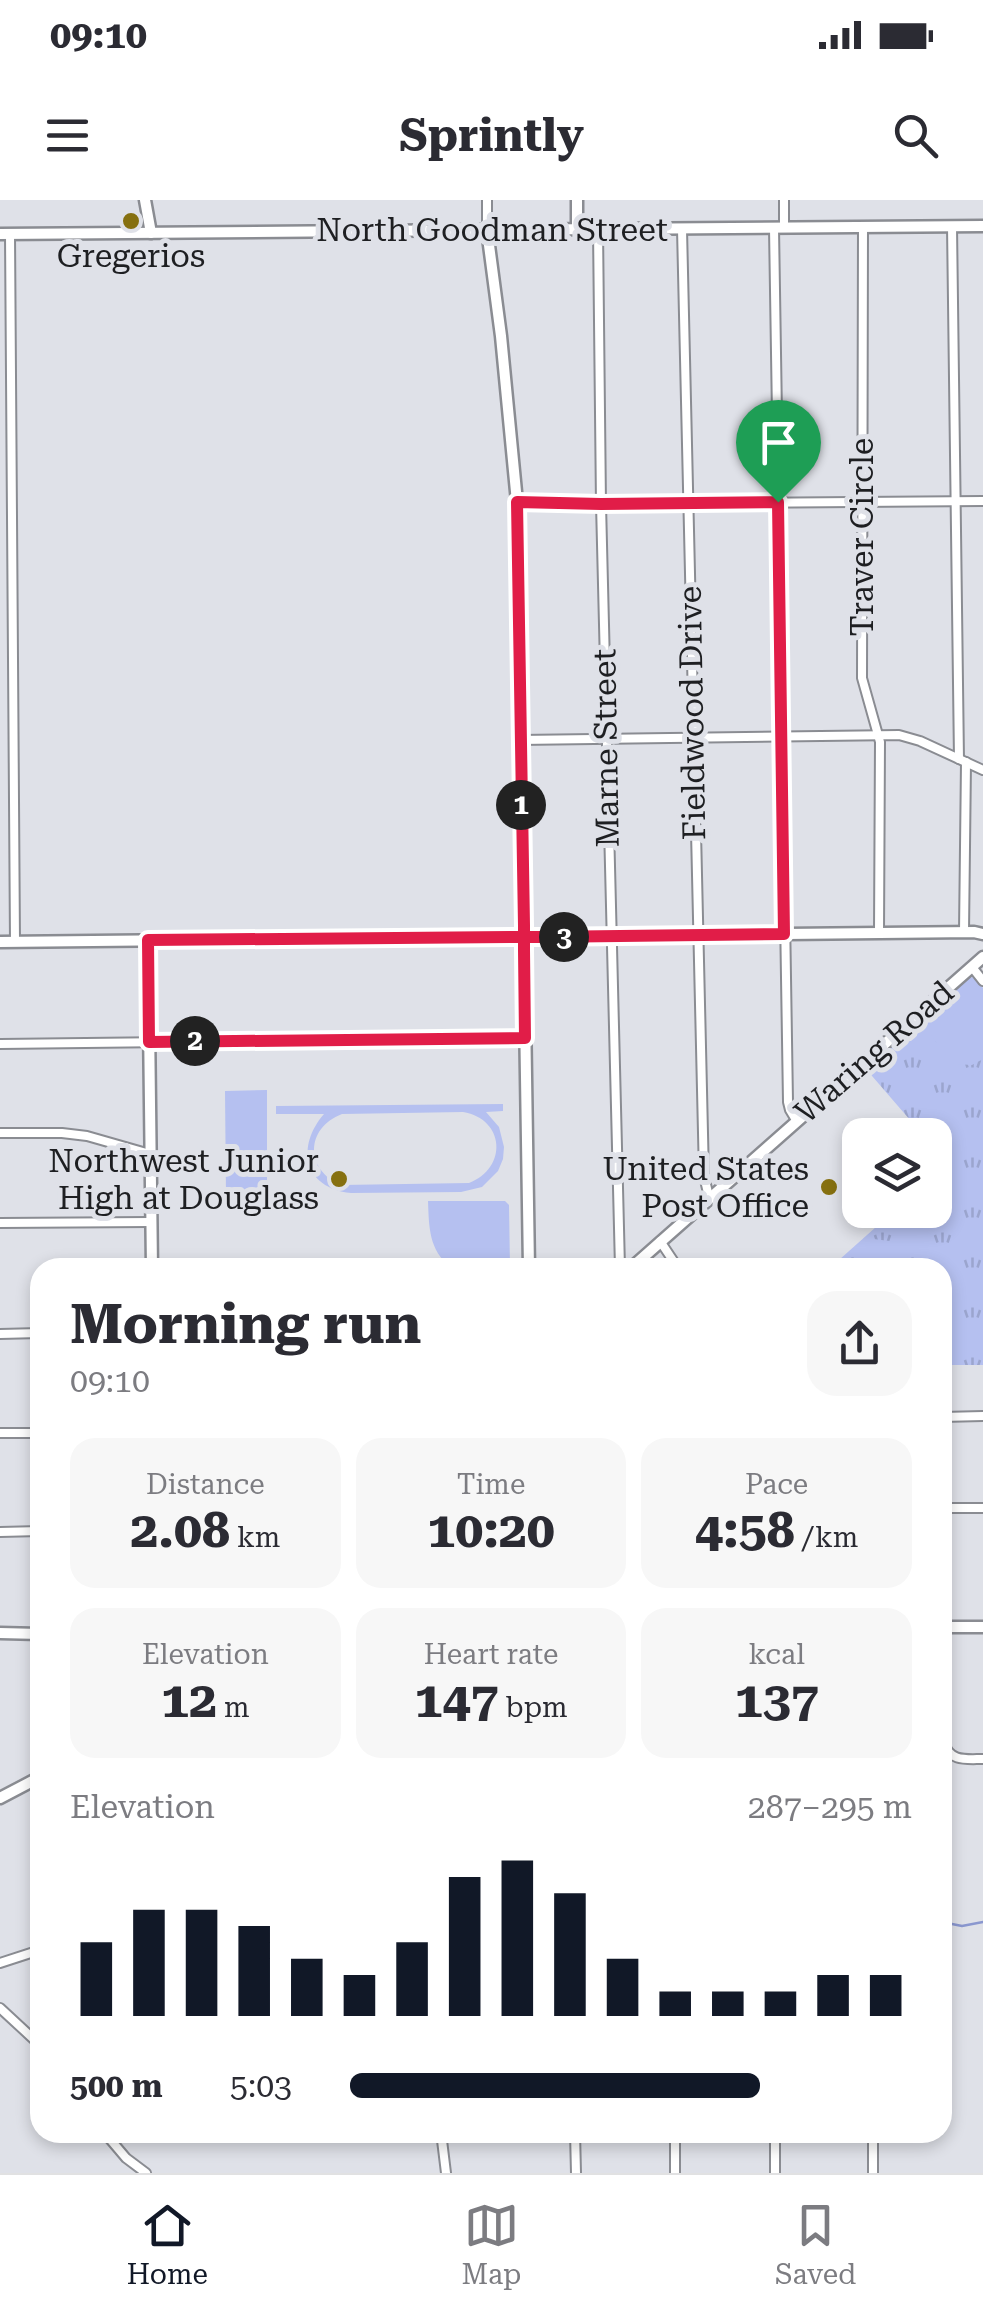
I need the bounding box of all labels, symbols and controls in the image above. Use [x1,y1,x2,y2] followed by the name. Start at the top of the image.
[50,13,147,57] text: 09:10
[40,108,95,163] icon: menu
[888,108,943,163] icon: search
[399,109,584,162] text: Sprintly
[120,210,142,232] marker: Gregerios
[316,211,668,249] street label: North Goodman Street
[57,237,205,275] place label: Gregerios
[736,400,821,503] pin
[751,415,806,470] icon: arrive
[843,438,881,636] street label: Traver Circle
[671,586,713,840] street label: Fieldwood Drive
[585,648,627,848] street label: Marne Street
[496,780,546,830] pin: 1
[513,788,529,821] text: 1
[539,912,589,962] pin: 3
[556,920,572,953] text: 3
[787,973,961,1131] street label: Waring Road
[170,1016,220,1066] pin: 2
[187,1024,203,1057] text: 2
[842,1118,952,1228] map controls
[842,1118,952,1228] button: layers
[48,1142,319,1217] place label: Northwest Junior High at Douglass
[602,1150,809,1225] place label: United States Post Office
[328,1168,350,1190] marker: Northwest Junior High at Douglass
[818,1176,840,1198] marker: United States Post Office
[807,1291,912,1396] button: share
[70,1292,421,1356] text: Morning run
[70,1362,150,1400] text: 09:10
[146,1468,265,1501] text: Distance
[457,1468,525,1501] text: Time
[745,1468,808,1501] text: Pace
[130,1501,230,1559] text: 2.08
[427,1501,555,1559] text: 10:20
[695,1501,795,1559] text: 4:58
[230,1521,280,1554] text: km
[795,1521,858,1554] text: /km
[142,1638,269,1671] text: Elevation
[424,1638,558,1671] text: Heart rate
[748,1638,805,1671] text: kcal
[161,1671,217,1729] text: 12
[414,1671,498,1729] text: 147
[735,1671,819,1729] text: 137
[217,1691,250,1724] text: m
[498,1691,567,1724] text: bpm
[70,1788,215,1826] text: Elevation
[748,1788,912,1826] text: 287–295 m
[70,2067,163,2105] text: 500 m
[230,2067,292,2105] text: 5:03
[127,2198,208,2291] tab: Home
[462,2198,521,2291] tab: Map
[775,2198,856,2291] tab: Saved

